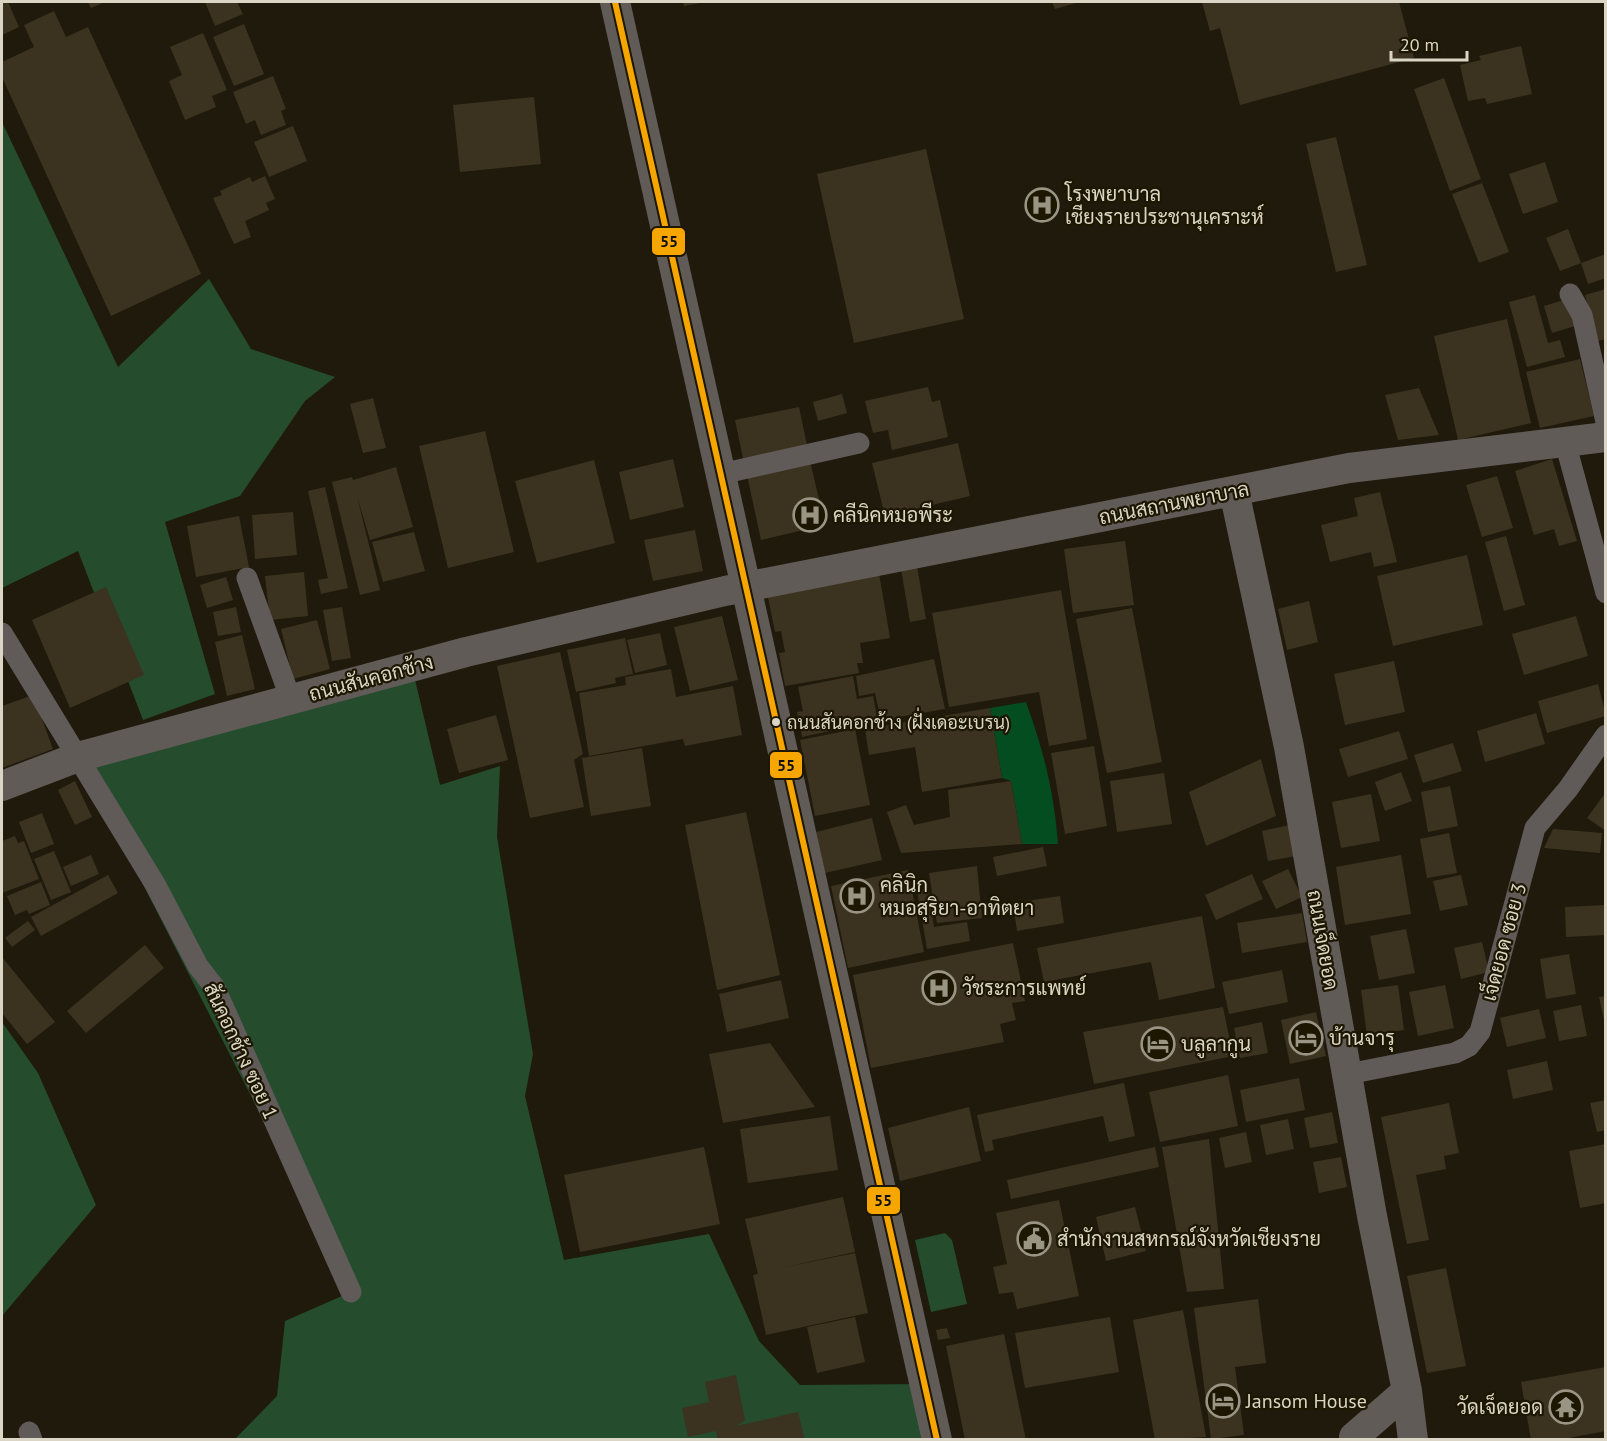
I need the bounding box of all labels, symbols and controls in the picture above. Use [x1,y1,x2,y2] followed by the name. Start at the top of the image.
[1391,24,1468,62] scale bar
[1400,33,1439,56] text: 20 m
[1064,181,1264,231] place label: โรงพยาบาล เชียงรายประชานุเคราะห์
[1024,187,1060,223] hospital icon: โรงพยาบาล เชียงรายประชานุเคราะห์
[651,227,686,256] line badge: 55
[660,231,678,251] text: 55
[1097,476,1251,530] street label: ถนนสถานพยาบาล
[792,497,828,533] hospital icon: คลีนิคหมอพีระ
[833,502,953,528] place label: คลีนิคหมอพีระ
[306,649,436,707] street label: ถนนสันคอกช้าง
[787,707,1010,734] place label: ถนนสันคอกช้าง (ฝั่งเดอะเบรน)
[770,716,782,728] marker: ถนนสันคอกช้าง (ฝั่งเดอะเบรน)
[769,751,803,779] line badge: 55
[777,755,795,775] text: 55
[880,872,1034,922] place label: คลินิก หมอสุริยา-อาทิตยา
[839,878,875,914] hospital icon: คลินิก หมอสุริยา-อาทิตยา
[1474,880,1532,1004] street label: เจ็ดยอด ซอย 3
[1301,888,1347,992] street label: ถนนเจ็ดยอด
[921,970,957,1006] hospital icon: วัชระการแพทย์
[962,974,1086,1001] place label: วัชระการแพทย์
[198,979,284,1123] street label: สันคอกช้าง ซอย 1
[1288,1020,1324,1056] hotel icon: บ้านจารุ
[1329,1025,1395,1052] place label: บ้านจารุ
[1140,1026,1176,1062] hotel icon: บลูลากูน
[1181,1031,1251,1059] place label: บลูลากูน
[866,1186,901,1215] line badge: 55
[874,1190,892,1210] text: 55
[1016,1221,1052,1257] public building icon: สำนักงานสหกรณ์จังหวัดเชียงราย
[1057,1225,1321,1252] place label: สำนักงานสหกรณ์จังหวัดเชียงราย
[1205,1383,1241,1419] hotel icon: Jansom House
[1245,1388,1367,1414] place label: Jansom House
[1548,1389,1584,1425] temple icon: วัดเจ็ดยอด
[1457,1392,1543,1420] place label: วัดเจ็ดยอด

